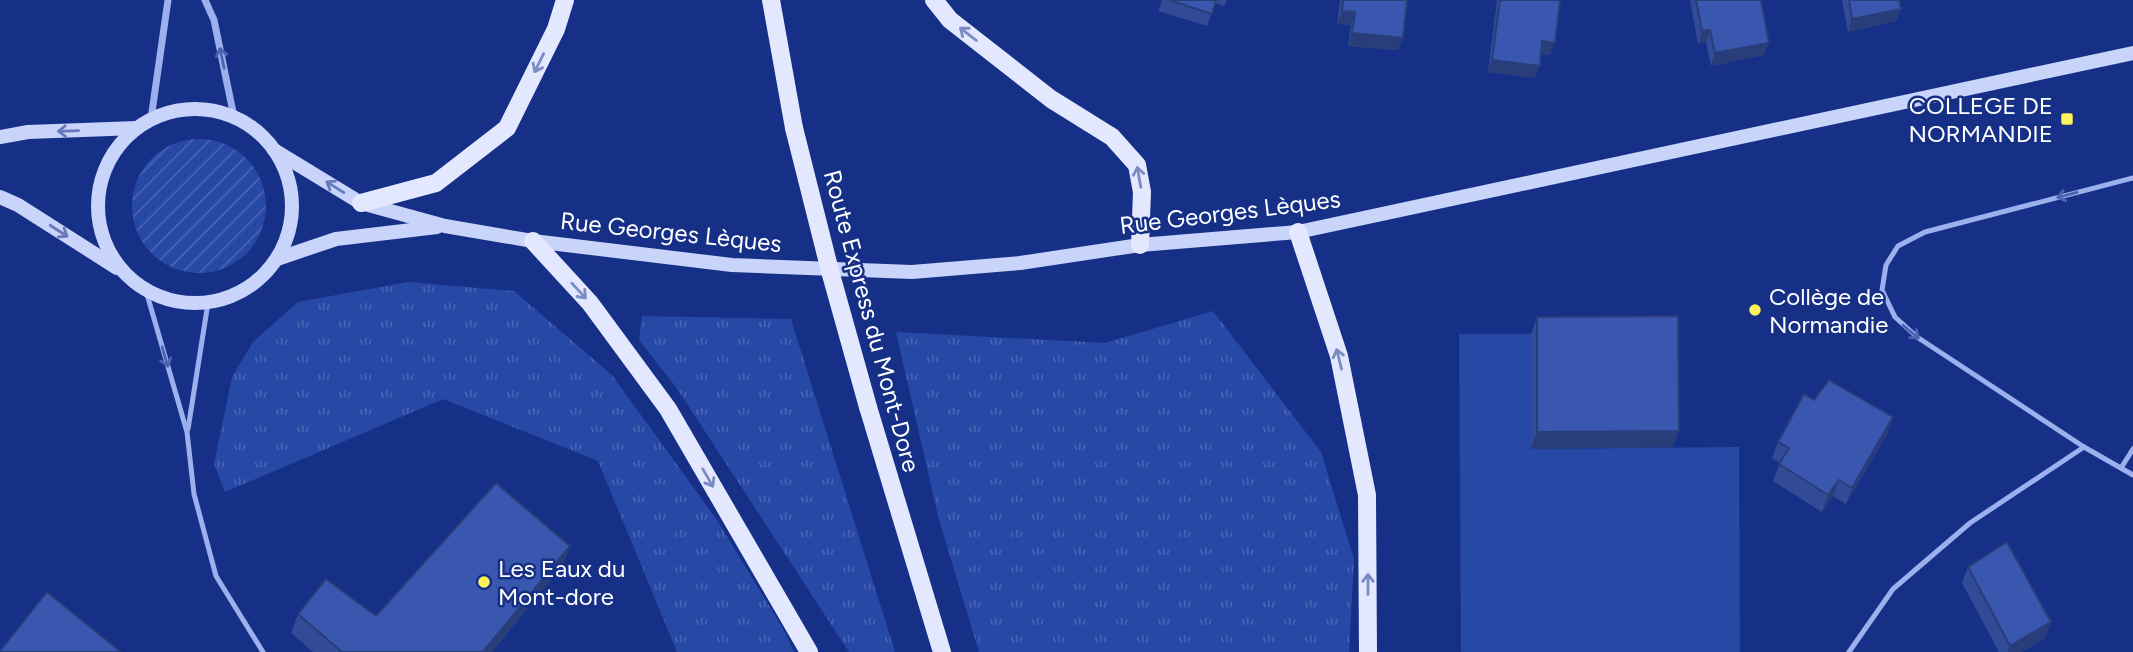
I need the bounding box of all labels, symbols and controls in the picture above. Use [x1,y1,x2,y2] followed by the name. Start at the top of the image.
[959,27,978,42] one-way arrow
[214,47,228,70] one-way arrow
[532,52,546,73] one-way arrow
[1908,91,2053,148] place label: COLLEGE DE NORMANDIE
[2059,111,2075,127] marker: COLLEGE DE NORMANDIE
[57,124,80,137] one-way arrow
[818,167,926,475] street label: Route Express du Mont-Dore
[1132,167,1146,189] one-way arrow
[326,180,346,194] one-way arrow
[1118,184,1342,240] street label: Rue Georges Lèques
[2056,189,2079,202] one-way arrow
[559,206,783,258] street label: Rue Georges Lèques
[49,224,68,238] one-way arrow
[571,282,588,299] one-way arrow
[1769,282,1888,339] place label: Collège de Normandie
[1747,302,1763,318] marker: Collège de Normandie
[1902,324,1920,339] one-way arrow
[160,345,173,367] one-way arrow
[1332,348,1345,371] one-way arrow
[701,468,715,488] one-way arrow
[498,554,625,611] place label: Les Eaux du Mont-dore
[1361,573,1374,596] one-way arrow
[476,574,492,590] marker: Les Eaux du Mont-dore

